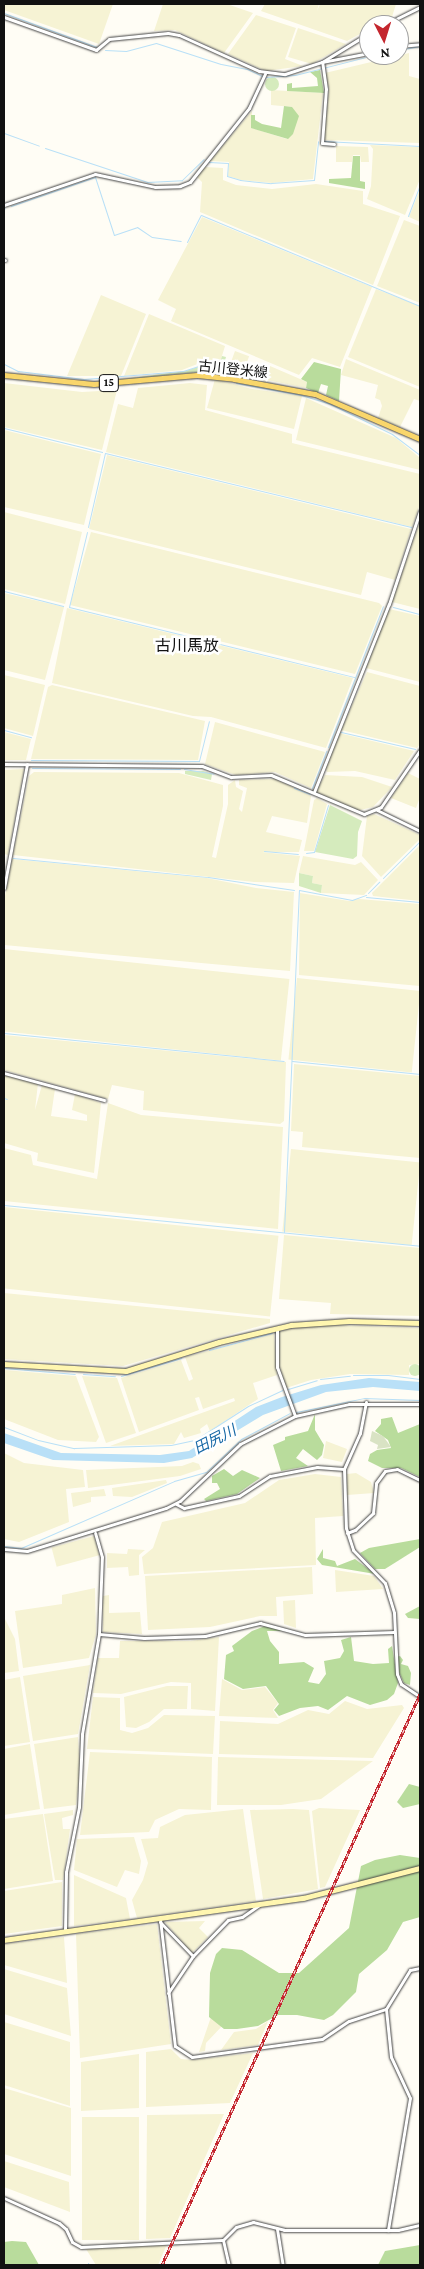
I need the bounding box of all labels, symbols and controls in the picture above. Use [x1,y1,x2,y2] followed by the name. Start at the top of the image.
[359,15,409,65] north arrow
[380,46,391,62] text: N
[197,357,269,381] street label: 古川登米線
[98,373,120,392] road number: 15
[155,636,219,656] district label: 古川馬放
[191,1422,239,1458] water label: 田尻川

